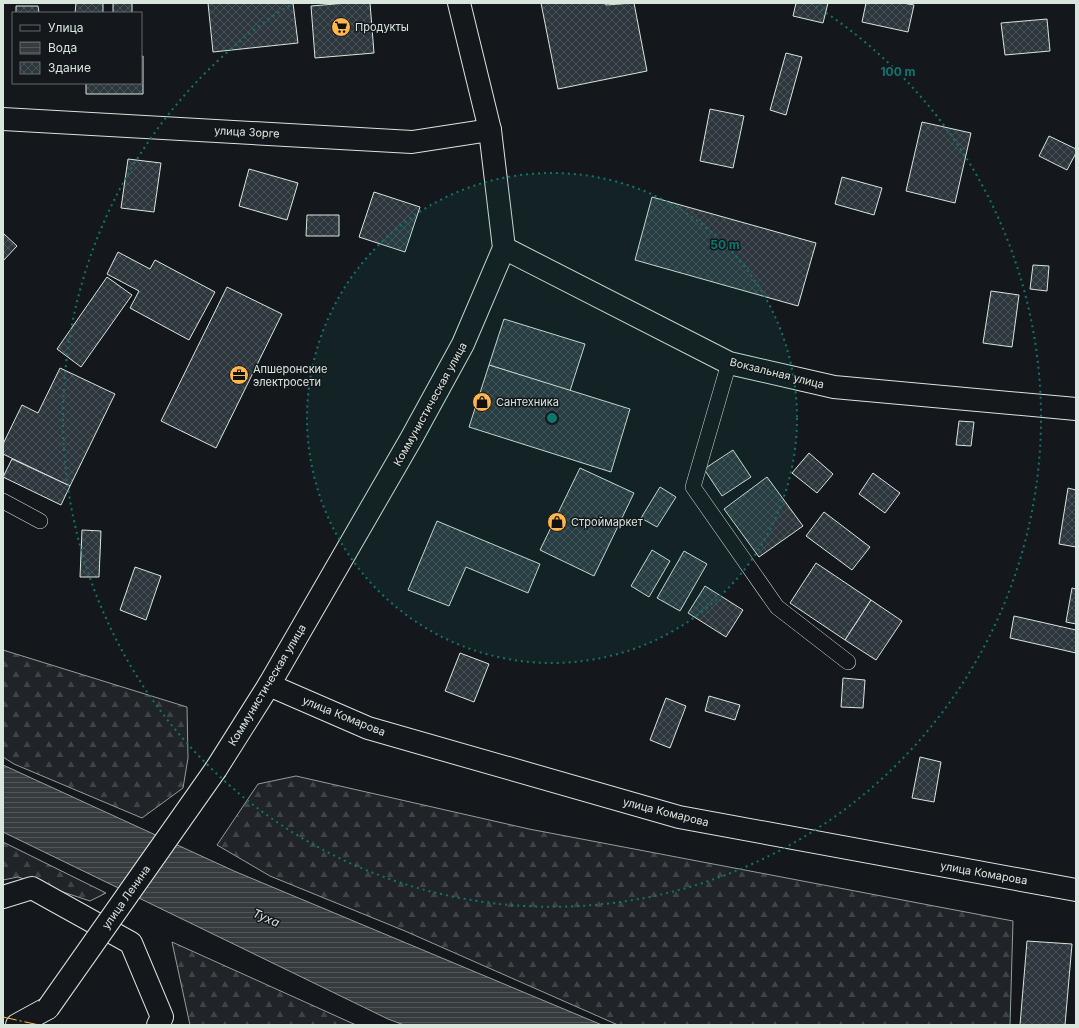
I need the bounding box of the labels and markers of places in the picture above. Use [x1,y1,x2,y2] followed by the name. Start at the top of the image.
[330,16,352,38] supermarket icon: Продукты
[355,20,409,34] place label: Продукты
[253,362,328,389] place label: Апшеронские электросети
[228,364,250,386] office icon: Апшеронские электросети
[471,391,493,413] shop icon: Сантехника
[496,395,559,409] place label: Сантехника
[545,411,559,425] centre of rings
[546,511,568,533] shop icon: Строймаркет
[571,515,644,529] place label: Строймаркет

